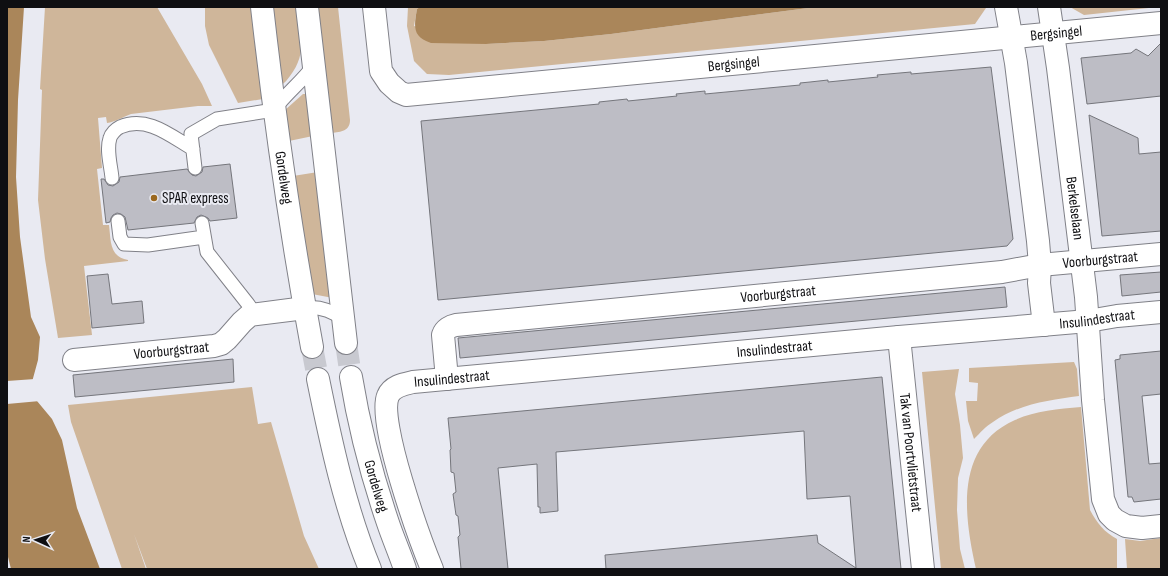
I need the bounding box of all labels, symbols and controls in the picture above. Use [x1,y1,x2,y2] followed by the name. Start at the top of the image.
[1029,21,1083,45] street label: Bergsingel
[707,52,760,76] street label: Bergsingel
[271,150,297,205] street label: Gordelweg
[1062,176,1088,241] street label: Berkelselaan
[162,189,229,208] place label: SPAR express
[149,193,159,203] marker: SPAR express
[1062,247,1139,272] street label: Voorburgstraat
[740,281,817,307] street label: Voorburgstraat
[1059,305,1136,333] street label: Insulindestraat
[736,336,814,361] street label: Insulindestraat
[133,337,211,363] street label: Voorburgstraat
[413,365,491,391] street label: Insulindestraat
[895,392,927,513] street label: Tak van Poortvlietstraat
[360,458,393,514] street label: Gordelweg
[16,520,56,560] north arrow
[20,536,33,543] text: N

